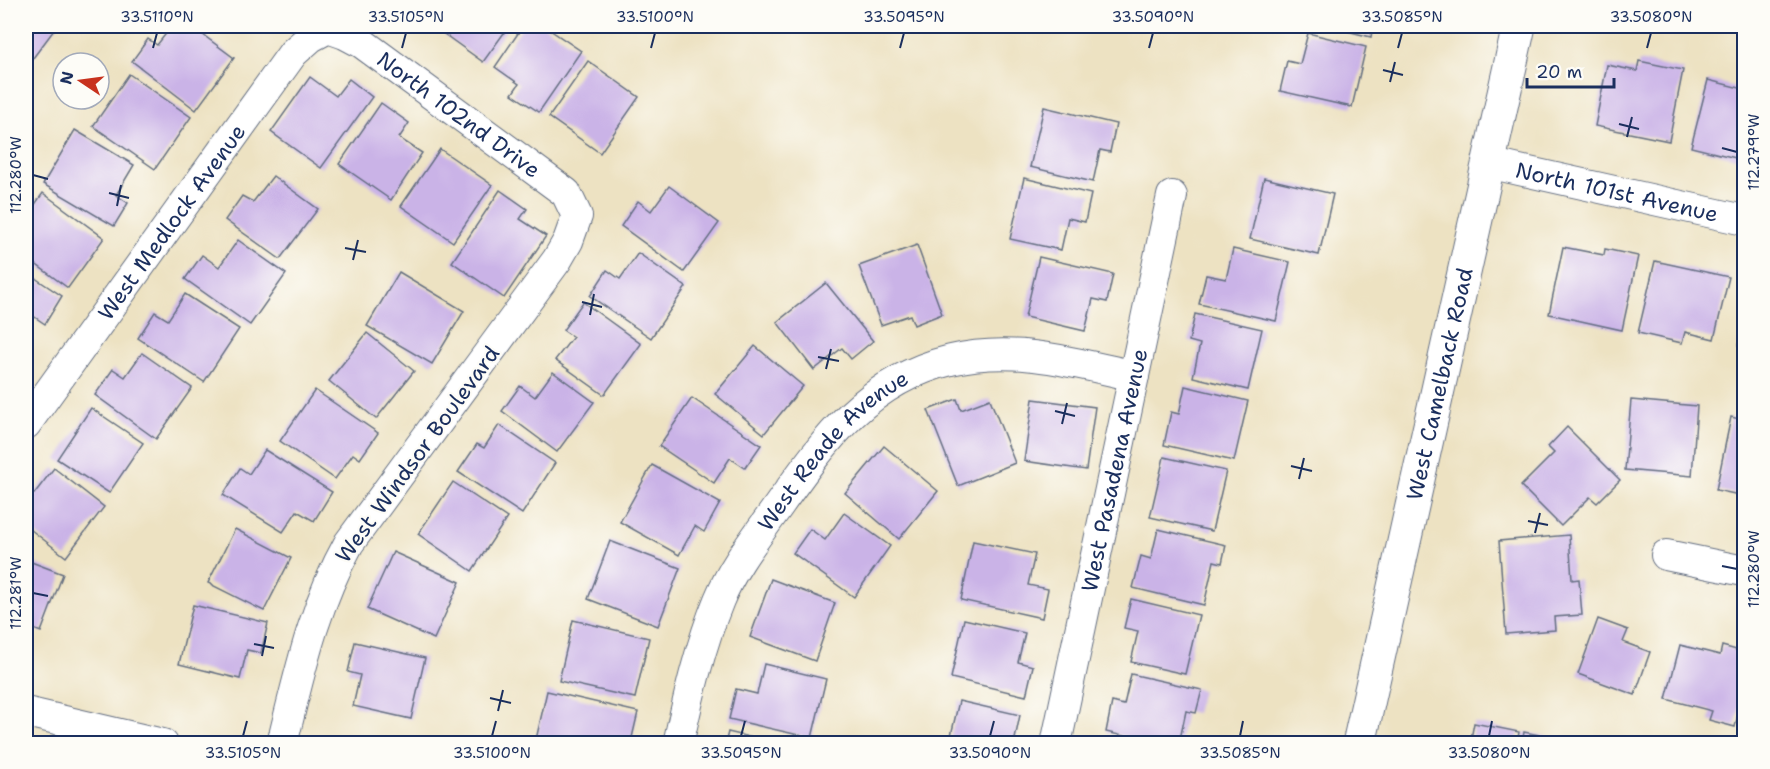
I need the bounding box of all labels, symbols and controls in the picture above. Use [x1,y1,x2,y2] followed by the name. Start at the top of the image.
[120,7,194,27] text: 33.5110°N
[368,7,444,27] text: 33.5105°N
[616,7,694,27] text: 33.5100°N
[863,7,945,27] text: 33.5095°N
[1112,7,1194,27] text: 33.5090°N
[1361,7,1443,27] text: 33.5085°N
[1610,7,1692,27] text: 33.5080°N
[371,45,546,184] street label: North 102nd Drive
[51,51,111,111] north arrow
[1527,51,1614,89] scale bar
[1536,60,1582,84] text: 20 m
[55,69,79,86] text: N
[1744,114,1764,190] text: 112.279°W
[91,118,252,326] street label: West Medlock Avenue
[6,136,26,214] text: 112.280°W
[1513,156,1721,229] street label: North 101st Avenue
[1400,265,1480,503] street label: West Camelback Road
[329,340,506,569] street label: West Windsor Boulevard
[1075,346,1154,594] street label: West Pasadena Avenue
[751,364,913,537] street label: West Reade Avenue
[1744,530,1764,608] text: 112.280°W
[6,556,26,630] text: 112.281°W
[205,743,281,763] text: 33.5105°N
[453,743,531,763] text: 33.5100°N
[700,743,782,763] text: 33.5095°N
[949,743,1031,763] text: 33.5090°N
[1199,743,1281,763] text: 33.5085°N
[1448,743,1530,763] text: 33.5080°N

